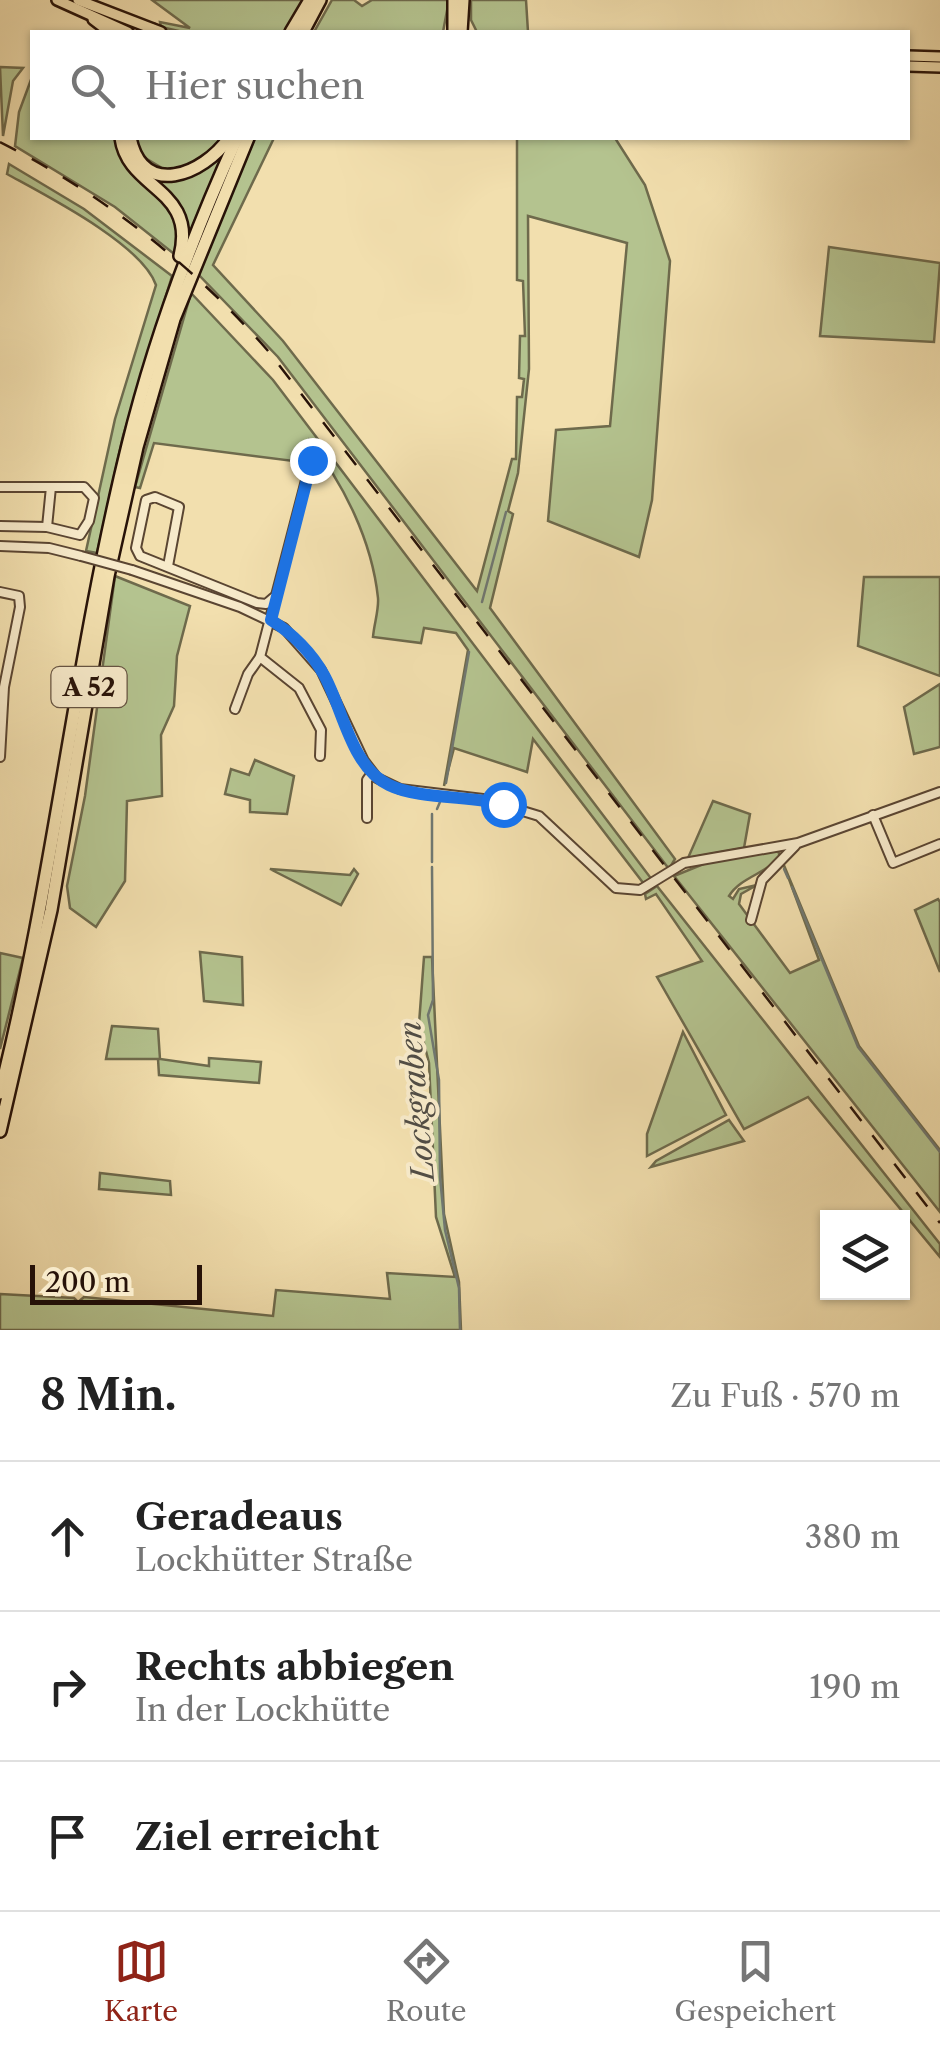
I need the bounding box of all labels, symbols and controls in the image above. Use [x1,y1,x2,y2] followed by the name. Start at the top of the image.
[30,30,910,140] search box
[65,58,120,113] icon: search
[145,62,365,109] text: Hier suchen
[290,438,336,484] route end
[52,667,126,707] road number: A 52
[481,782,527,828] route start
[391,1019,442,1185] water label: Lockgraben
[820,1210,910,1300] map controls
[820,1210,910,1300] button: layers
[30,1260,202,1304] scale bar
[45,1265,130,1299] text: 200 m
[40,1369,176,1421] text: 8 Min.
[671,1376,900,1415] text: Zu Fuß · 570 m
[135,1493,343,1540] text: Geradeaus
[40,1509,95,1564] icon: ahead
[805,1517,900,1556] text: 380 m
[135,1540,413,1579] text: Lockhütter Straße
[135,1643,454,1690] text: Rechts abbiegen
[40,1659,95,1714] icon: right
[809,1667,900,1706] text: 190 m
[135,1690,390,1729] text: In der Lockhütte
[40,1809,95,1864] icon: arrive
[135,1813,379,1860] text: Ziel erreicht
[104,1934,178,2028] tab: Karte
[386,1934,466,2028] tab: Route
[674,1934,836,2028] tab: Gespeichert

